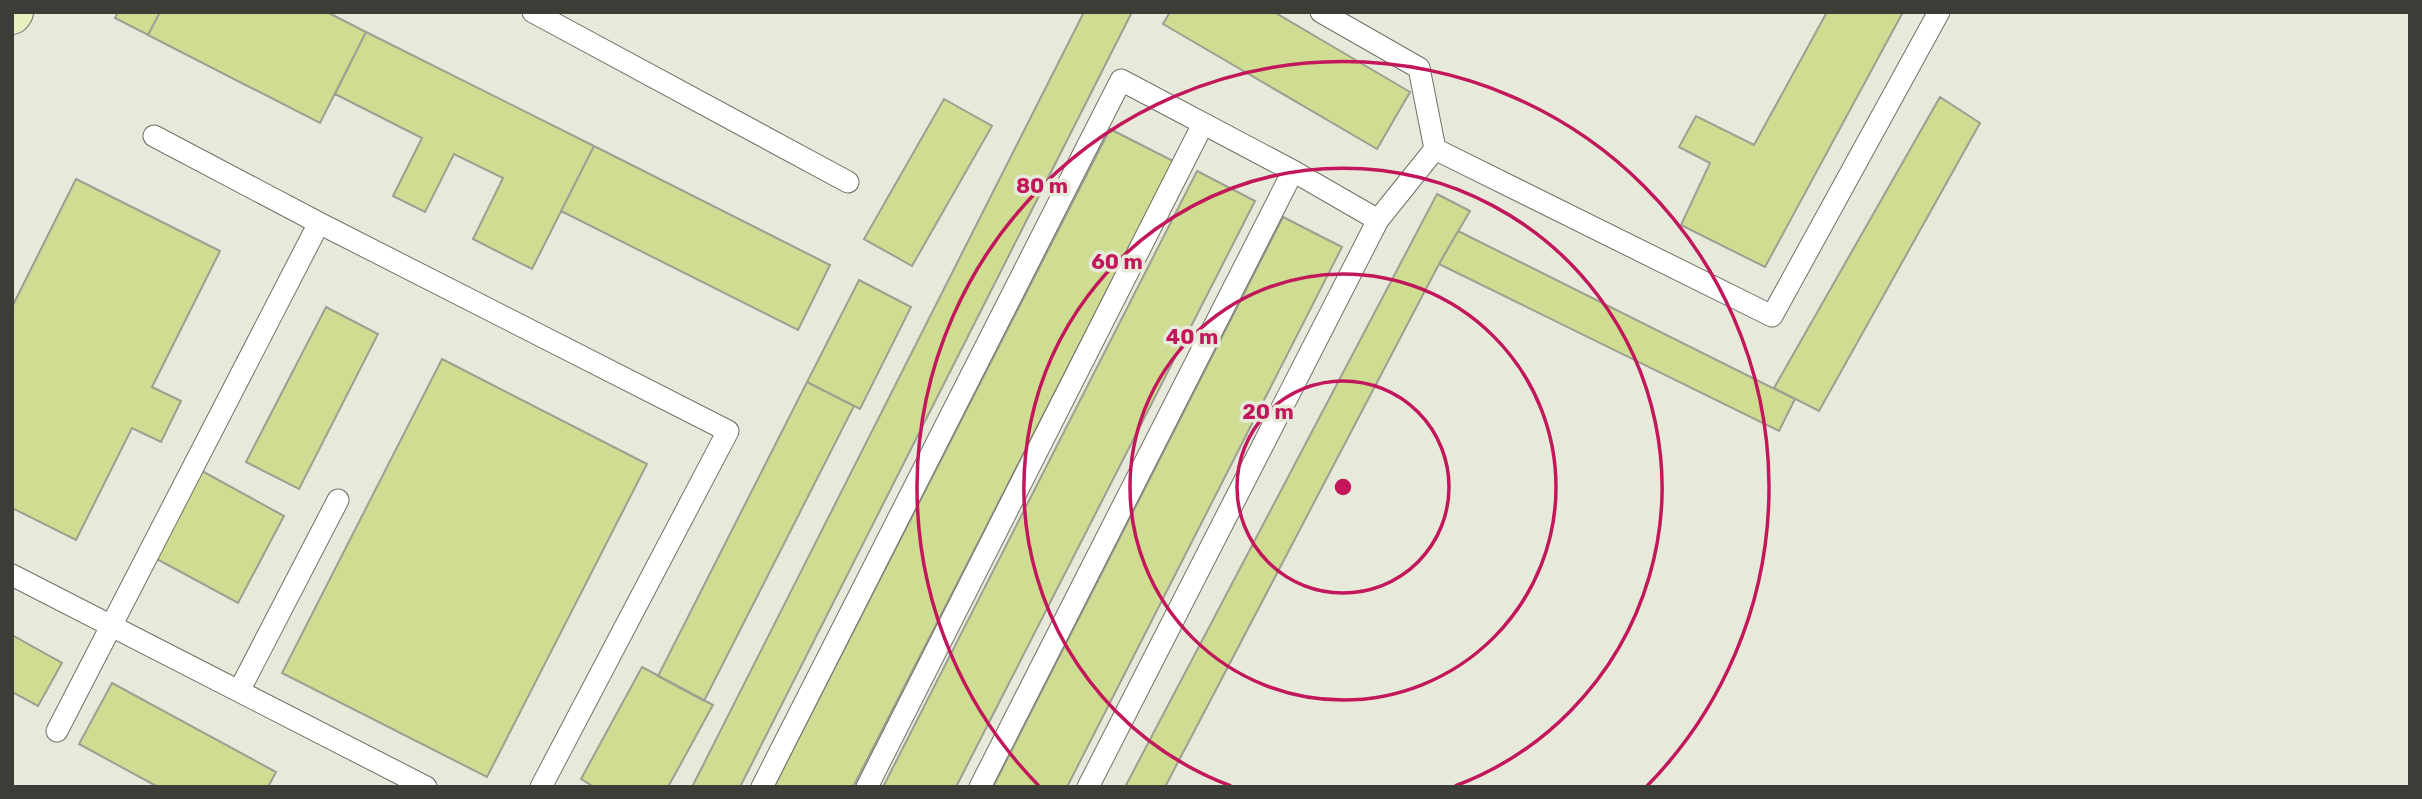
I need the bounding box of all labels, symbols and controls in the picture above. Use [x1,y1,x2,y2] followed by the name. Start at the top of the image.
[1016,173,1068,198] text: 80 m
[1091,249,1143,274] text: 60 m
[1166,324,1218,349] text: 40 m
[1242,399,1294,424] text: 20 m
[1331,475,1355,499] centre of rings

